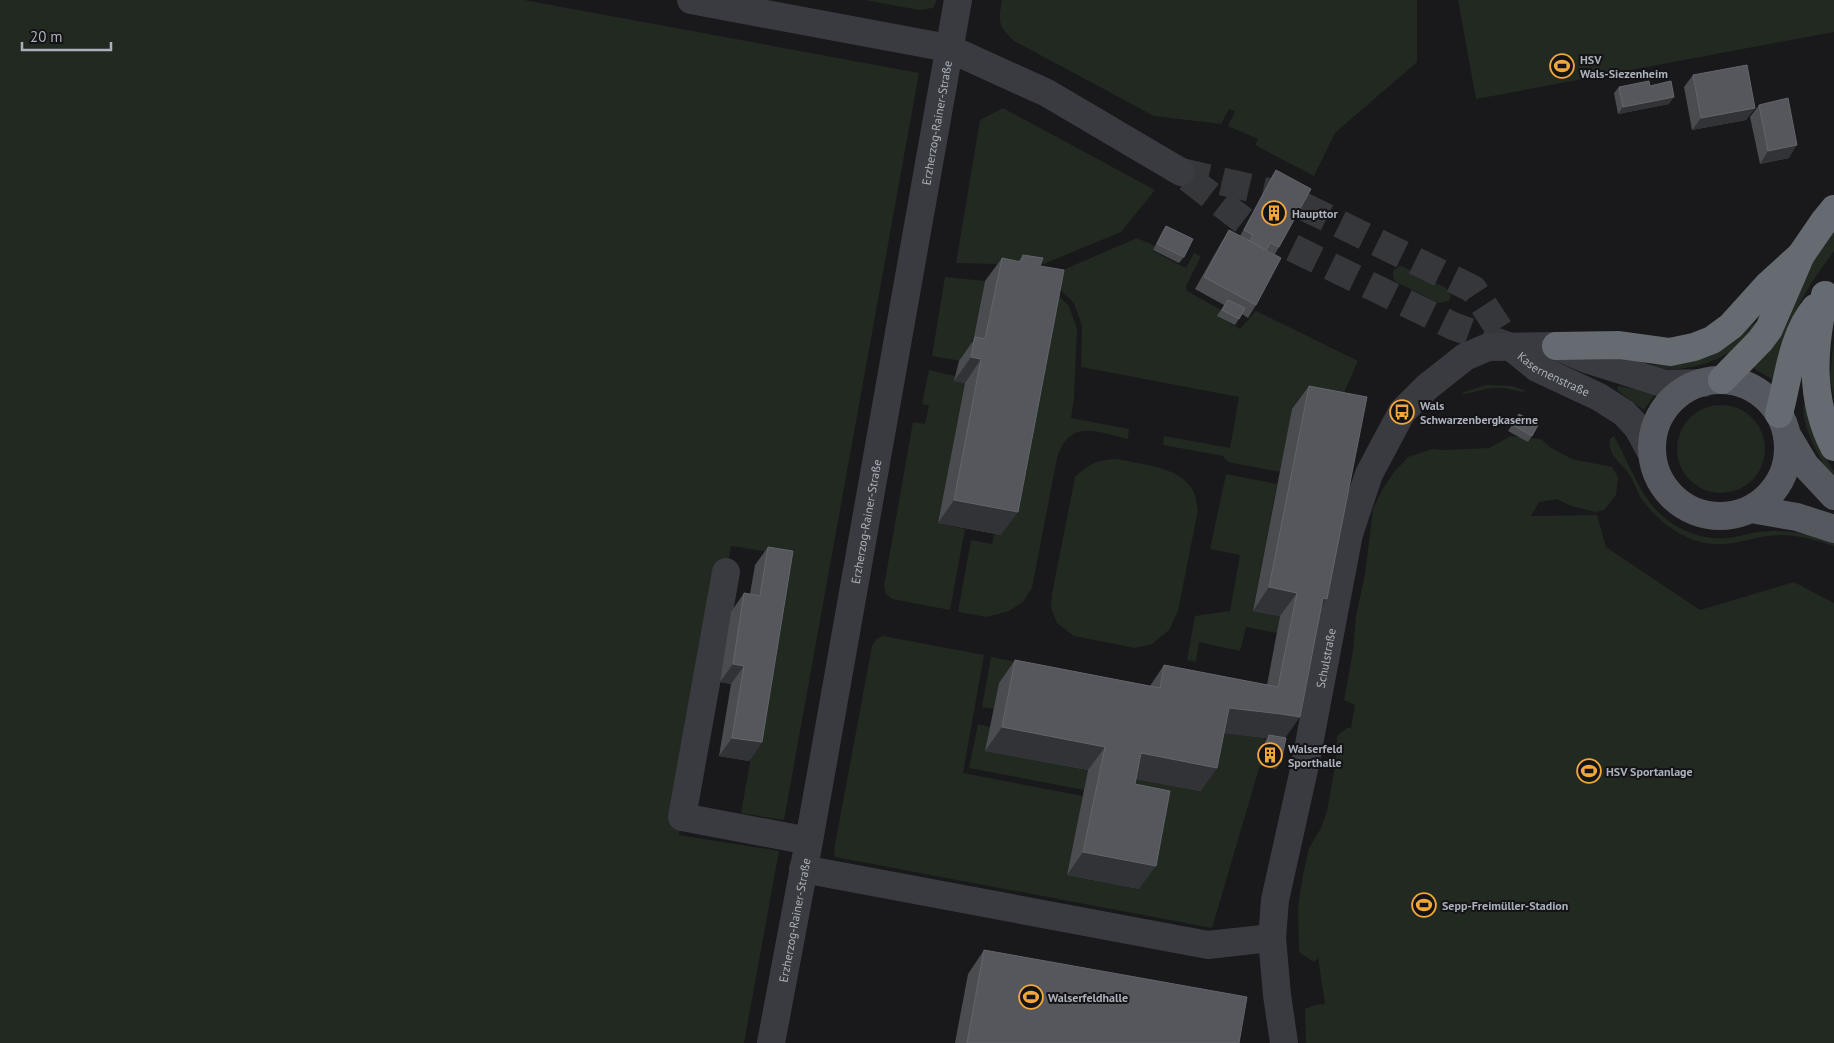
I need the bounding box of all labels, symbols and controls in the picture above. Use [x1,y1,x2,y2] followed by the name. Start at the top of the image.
[22,20,111,52] scale bar
[30,27,63,46] text: 20 m
[1580,52,1668,81] place label: HSV Wals-Siezenheim
[1549,53,1575,79] sports icon: HSV Wals-Siezenheim
[918,59,955,186] street label: Erzherzog-Rainer-Straße
[1261,200,1287,226] building icon: Haupttor
[1292,206,1338,221] place label: Haupttor
[1515,348,1592,399] street label: Kasernenstraße
[1420,398,1538,427] place label: Wals Schwarzenbergkaserne
[1389,399,1415,425] bus stop icon: Wals Schwarzenbergkaserne
[847,458,884,585] street label: Erzherzog-Rainer-Straße
[1312,627,1338,689] street label: Schulstraße
[1288,741,1343,770] place label: Walserfeld Sporthalle
[1257,742,1283,768] building icon: Walserfeld Sporthalle
[1576,758,1602,784] sports icon: HSV Sportanlage
[1606,764,1693,779] place label: HSV Sportanlage
[775,857,813,984] street label: Erzherzog-Rainer-Straße
[1411,892,1437,918] sports icon: Sepp-Freimüller-Stadion
[1442,898,1568,913] place label: Sepp-Freimüller-Stadion
[1018,984,1044,1010] sports icon: Walserfeldhalle
[1048,990,1128,1005] place label: Walserfeldhalle

